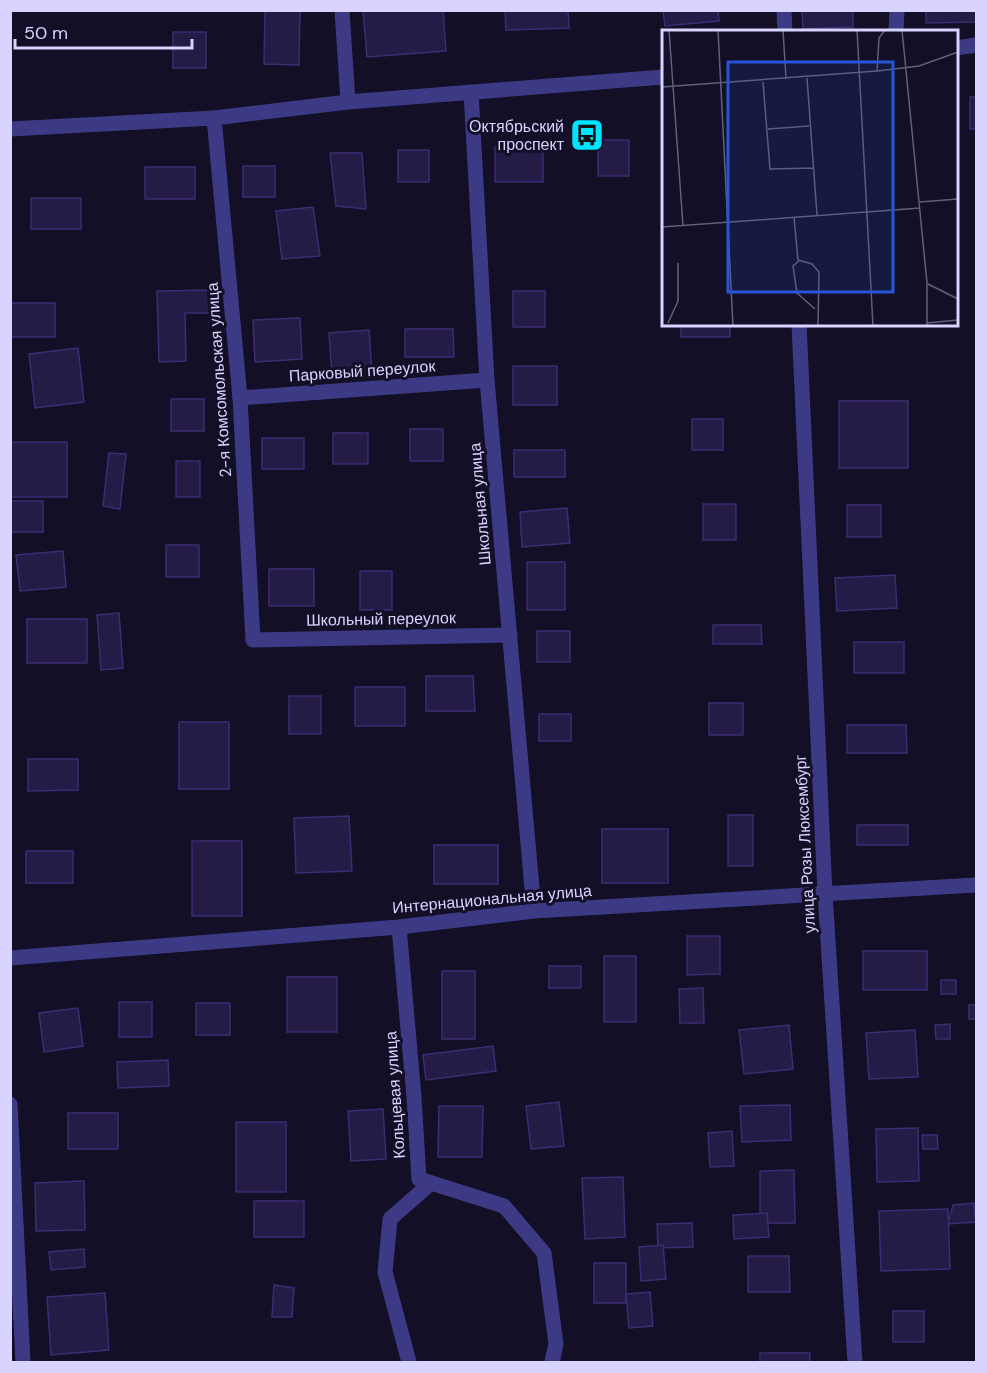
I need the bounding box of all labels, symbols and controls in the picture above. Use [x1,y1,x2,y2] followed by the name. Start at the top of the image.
[15,12,192,50] scale bar
[24,21,68,45] text: 50 m
[662,30,957,326] inset map
[469,116,565,155] place label: Октябрьский проспект
[569,117,605,153] bus stop icon: Октябрьский проспект
[202,282,236,478] street label: 2-я Комсомольская улица
[288,355,437,387] street label: Парковый переулок
[464,442,496,566] street label: Школьная улица
[306,607,457,631] street label: Школьный переулок
[790,754,820,934] street label: улица Розы Люксембург
[391,880,593,918] street label: Интернациональная улица
[380,1031,410,1159] street label: Кольцевая улица

